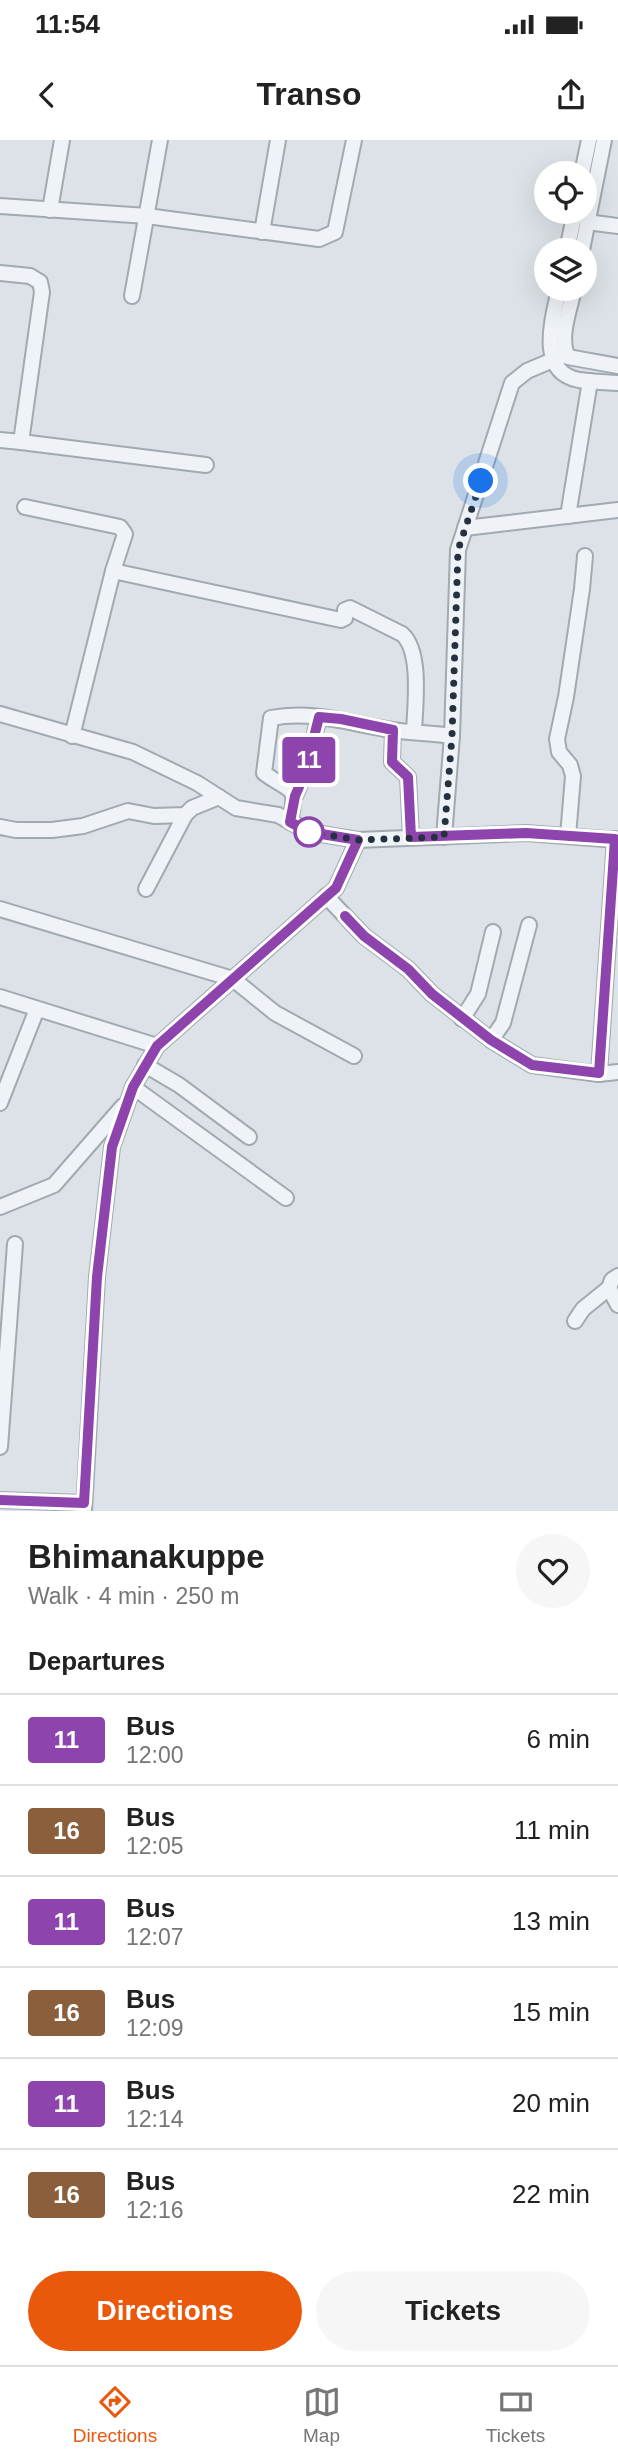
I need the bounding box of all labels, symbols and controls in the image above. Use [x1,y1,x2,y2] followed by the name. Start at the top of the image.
[35,9,100,39] text: 11:54
[28,76,66,114] icon: back
[257,76,361,112] text: Transo
[552,76,590,114] icon: share
[534,161,597,301] map controls
[534,161,597,224] button: locate
[534,238,597,301] button: layers
[463,463,498,498] your location
[278,737,340,783] line badge: 11
[296,746,322,773] text: 11
[294,817,324,847] unlabelled marker
[516,1534,590,1608] button: heart
[28,1538,265,1575] text: Bhimanakuppe
[28,1583,239,1609] text: Walk · 4 min · 250 m
[28,1646,165,1676] text: Departures
[126,1711,175,1741] text: Bus
[526,1724,590,1754] text: 6 min
[54,1726,79,1753] text: 11
[126,1742,184,1768] text: 12:00
[126,1802,175,1832] text: Bus
[514,1815,590,1845] text: 11 min
[53,1817,80,1844] text: 16
[126,1833,184,1859] text: 12:05
[126,1893,175,1923] text: Bus
[512,1906,590,1936] text: 13 min
[54,1908,79,1935] text: 11
[126,1924,184,1950] text: 12:07
[126,1984,175,2014] text: Bus
[512,1997,590,2027] text: 15 min
[53,1999,80,2026] text: 16
[126,2015,184,2041] text: 12:09
[126,2075,175,2105] text: Bus
[512,2088,590,2118] text: 20 min
[54,2090,79,2117] text: 11
[126,2106,184,2132] text: 12:14
[126,2166,175,2196] text: Bus
[512,2179,590,2209] text: 22 min
[53,2181,80,2208] text: 16
[126,2197,184,2223] text: 12:16
[28,2271,302,2351] button: Directions
[316,2271,590,2351] button: Tickets
[73,2383,157,2447] tab: Directions
[303,2383,341,2447] tab: Map
[486,2383,545,2447] tab: Tickets

